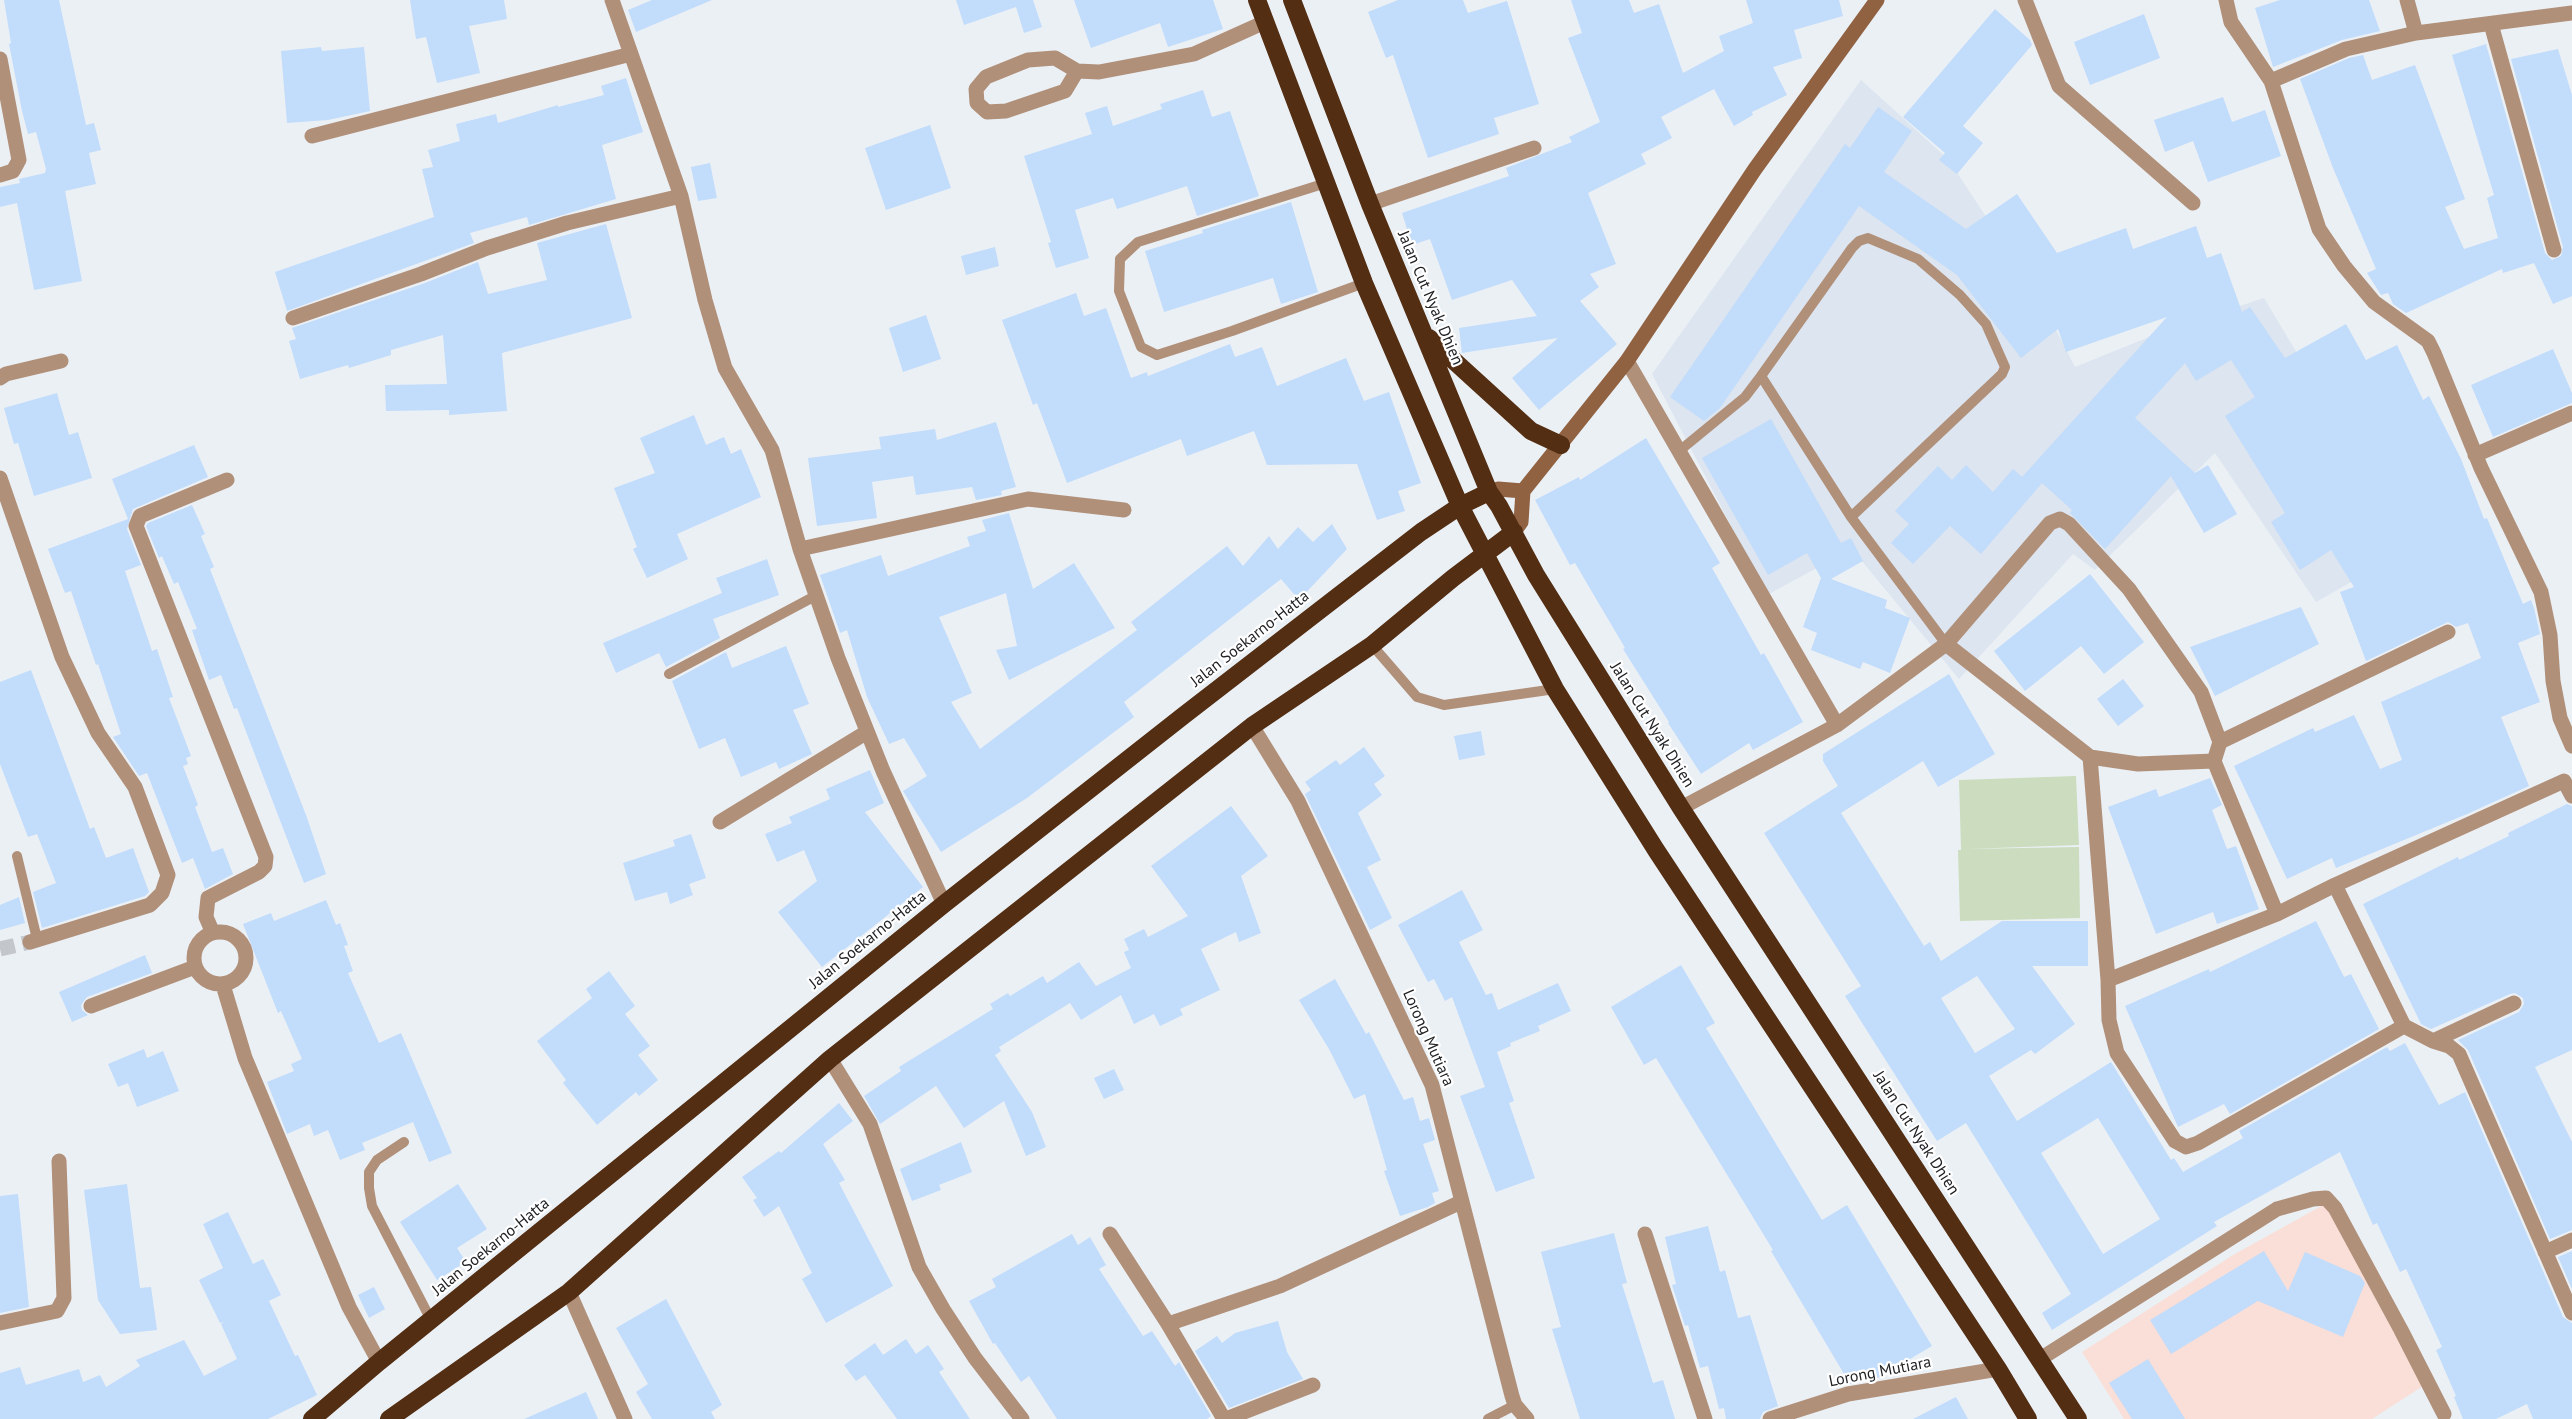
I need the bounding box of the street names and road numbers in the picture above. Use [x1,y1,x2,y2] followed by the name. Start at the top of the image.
[1393,228,1467,368] street label: Jalan Cut Nyak Dhien
[1187,587,1313,691] street label: Jalan Soekarno-Hatta
[1606,659,1698,791] street label: Jalan Cut Nyak Dhien
[806,887,930,993] street label: Jalan Soekarno-Hatta
[1398,987,1458,1089] street label: Lorong Mutiara
[1869,1067,1963,1199] street label: Jalan Cut Nyak Dhien
[429,1194,553,1300] street label: Jalan Soekarno-Hatta
[1827,1353,1933,1391] street label: Lorong Mutiara

